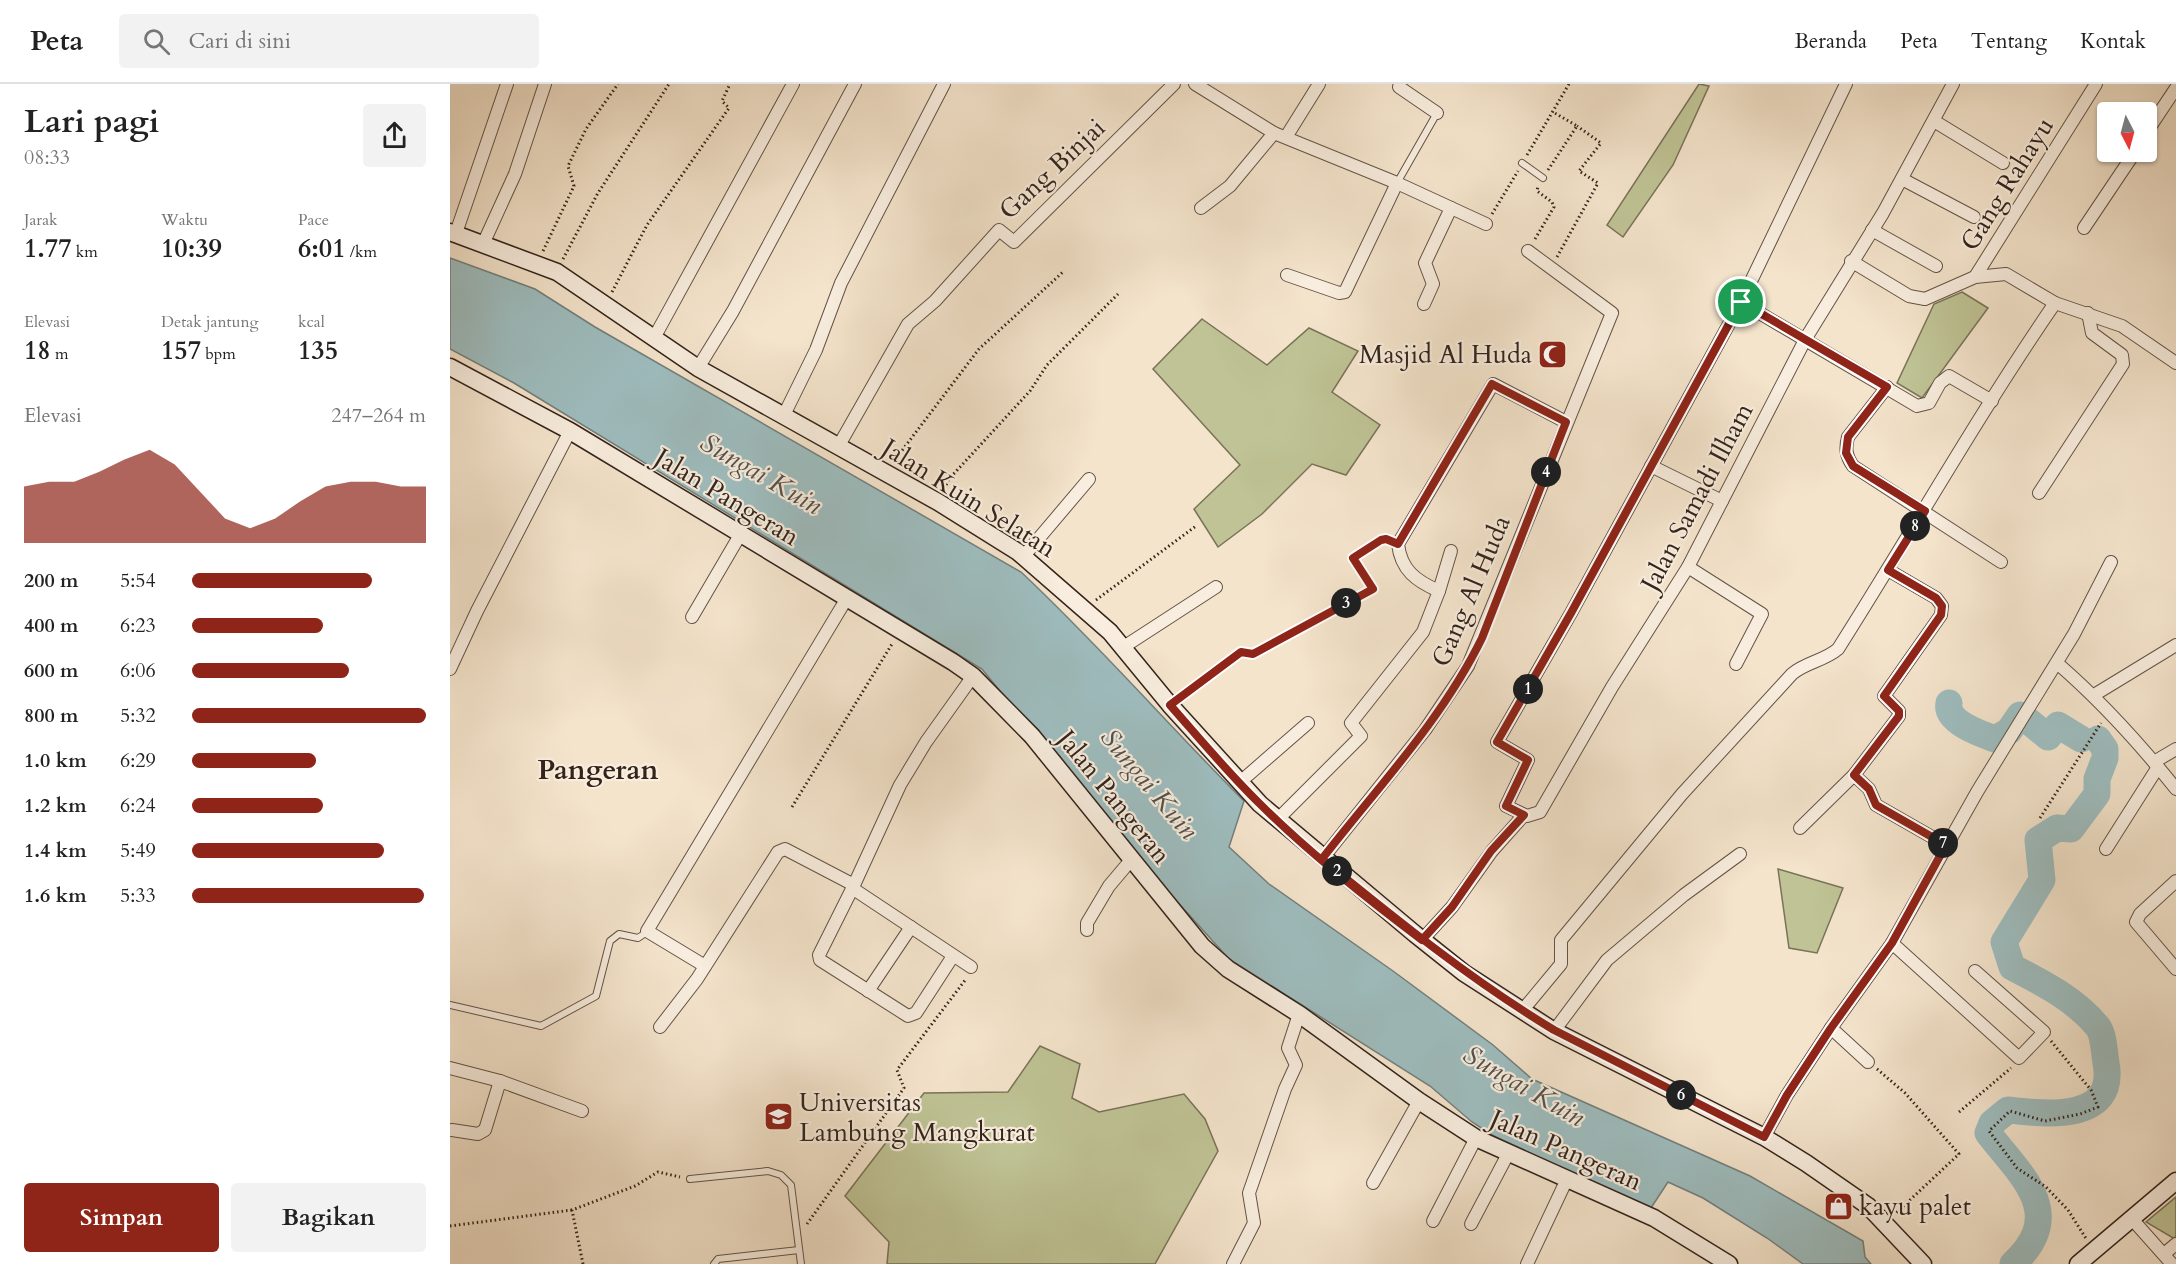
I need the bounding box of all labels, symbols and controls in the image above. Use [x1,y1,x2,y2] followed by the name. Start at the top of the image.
[119,14,539,68] search box
[30,22,83,60] text: Peta
[140,25,173,58] icon: search
[188,26,291,56] text: Cari di sini
[1794,27,1867,56] text: Beranda
[1900,27,1938,56] text: Peta
[1971,27,2047,56] text: Tentang
[2080,27,2146,56] text: Kontak
[24,99,159,144] text: Lari pagi
[2097,102,2157,162] north arrow
[2097,102,2157,162] map controls
[363,104,426,167] button: share
[991,111,1113,227] street label: Gang Binjai
[1952,111,2062,257] street label: Gang Rahayu
[24,144,70,171] text: 08:33
[24,209,58,231] text: Jarak
[161,209,208,231] text: Waktu
[298,209,329,231] text: Pace
[24,231,72,266] text: 1.77
[161,231,222,266] text: 10:39
[298,231,346,266] text: 6:01
[72,241,98,263] text: km
[346,241,377,263] text: /km
[1715,276,1766,327] pin
[1724,285,1757,318] icon: arrive
[24,311,70,333] text: Elevasi
[161,311,259,333] text: Detak jantung
[298,311,325,333] text: kcal
[24,333,51,368] text: 18
[161,333,201,368] text: 157
[298,333,338,368] text: 135
[1359,337,1532,372] place label: Masjid Al Huda
[1537,338,1569,370] mosque icon: Masjid Al Huda
[51,343,68,365] text: m
[201,343,236,365] text: bpm
[1631,397,1761,601] street label: Jalan Samadi Ilham
[24,402,82,429] text: Elevasi
[331,402,426,429] text: 247–264 m
[693,424,829,524] water label: Sungai Kuin
[872,428,1063,566] street label: Jalan Kuin Selatan
[645,438,806,554] street label: Jalan Pangeran
[1531,457,1561,487] pin: 4
[1542,461,1550,483] text: 4
[1423,510,1519,672] street label: Gang Al Huda
[1900,511,1930,541] pin: 8
[1911,515,1919,537] text: 8
[24,567,79,594] text: 200 m
[120,567,156,594] text: 5:54
[1331,588,1361,618] pin: 3
[1342,592,1350,614] text: 3
[24,612,79,639] text: 400 m
[120,612,156,639] text: 6:23
[24,657,79,684] text: 600 m
[120,657,156,684] text: 6:06
[1513,674,1543,704] pin: 1
[1524,678,1532,700] text: 1
[24,702,79,729] text: 800 m
[120,702,156,729] text: 5:32
[1047,720,1179,871] street label: Jalan Pangeran
[1091,720,1207,848] water label: Sungai Kuin
[24,747,87,774] text: 1.0 km
[120,747,156,774] text: 6:29
[538,751,658,789] district label: Pangeran
[24,792,87,819] text: 1.2 km
[120,792,156,819] text: 6:24
[1928,828,1958,858] pin: 7
[1939,832,1947,854] text: 7
[24,837,87,864] text: 1.4 km
[120,837,156,864] text: 5:49
[1322,856,1352,886] pin: 2
[1333,860,1341,882] text: 2
[24,882,87,909] text: 1.6 km
[120,882,156,909] text: 5:33
[1456,1036,1592,1136] water label: Sungai Kuin
[1666,1080,1696,1110] pin: 6
[1677,1084,1685,1106] text: 6
[799,1085,1035,1150] place label: Universitas Lambung Mangkurat
[1481,1099,1648,1199] street label: Jalan Pangeran
[762,1101,794,1133] school or university icon: Universitas Lambung Mangkurat
[24,1183,219,1252] button: Simpan
[231,1183,426,1252] button: Bagikan
[1859,1189,1971,1224] place label: kayu palet
[1822,1190,1854,1222] shop icon: kayu palet

